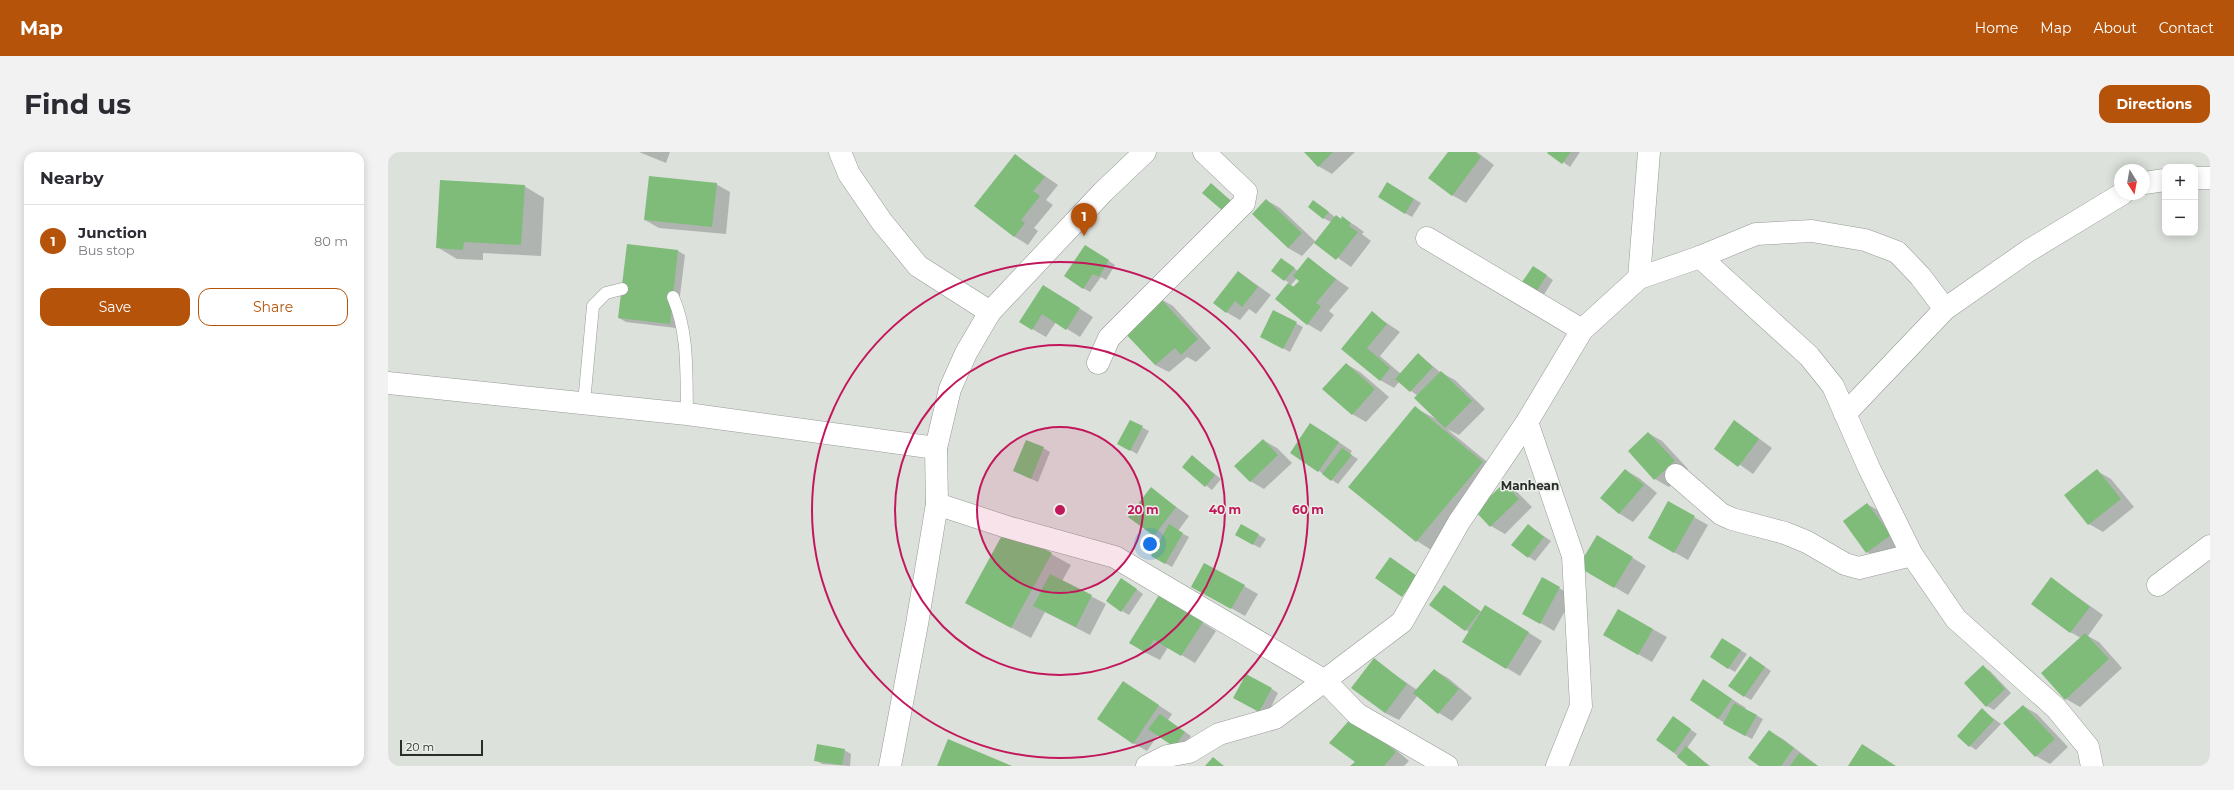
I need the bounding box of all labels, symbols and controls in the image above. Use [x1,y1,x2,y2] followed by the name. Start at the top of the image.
[20,17,63,40] text: Map
[1975,19,2018,37] text: Home
[2040,19,2071,37] text: Map
[2093,19,2137,37] text: About
[2159,19,2214,37] text: Contact
[2099,85,2210,123] button: Directions
[24,87,131,121] text: Find us
[2114,164,2150,200] north arrow
[2162,164,2198,236] map controls
[2162,164,2198,200] button: +
[40,168,104,188] text: Nearby
[2162,200,2198,236] button: −
[1071,203,1097,236] pin: 1
[78,223,147,242] text: Junction
[50,233,56,249] text: 1
[314,233,348,249] text: 80 m
[78,242,135,258] text: Bus stop
[40,288,190,326] button: Save
[198,288,348,326] button: Share
[1501,478,1559,493] district label: Manhean
[1127,502,1159,517] text: 20 m
[1209,502,1241,517] text: 40 m
[1292,502,1324,517] text: 60 m
[1053,503,1067,517] centre of rings
[1140,534,1160,554] your location
[400,738,483,757] scale bar
[406,740,434,754] text: 20 m

